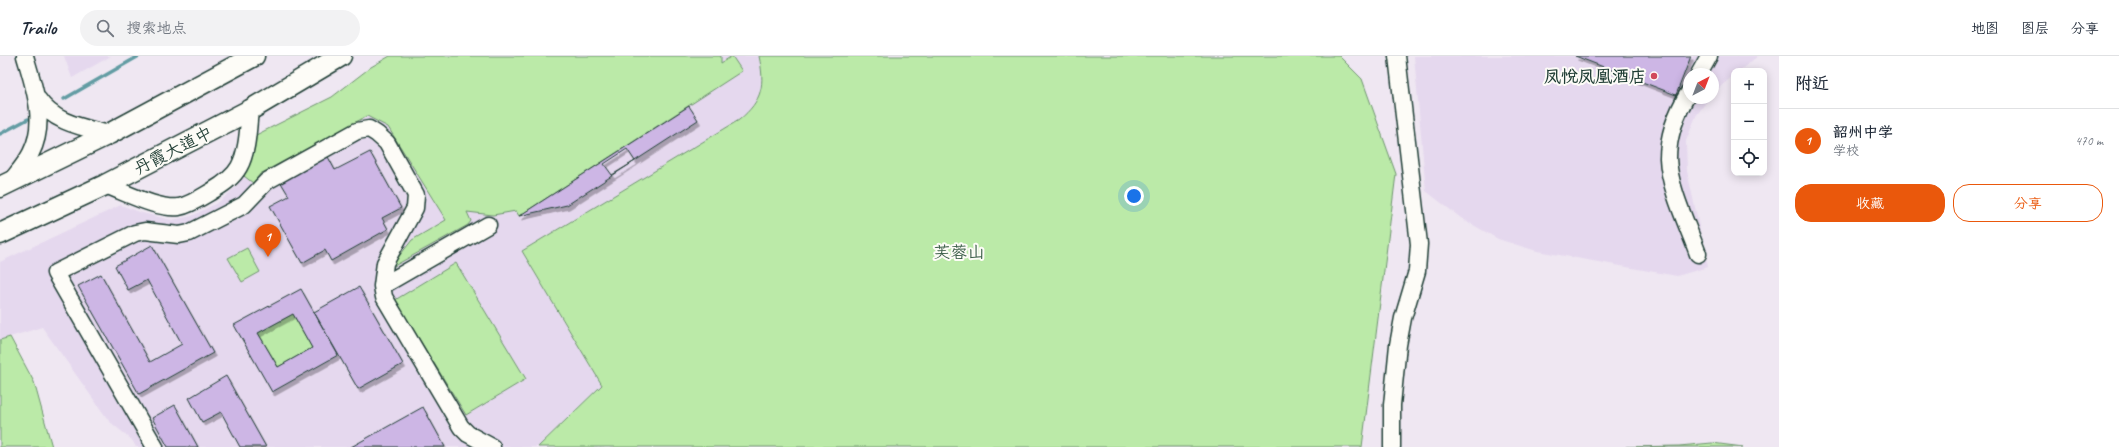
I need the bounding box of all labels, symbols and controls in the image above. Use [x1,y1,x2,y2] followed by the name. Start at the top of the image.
[80,10,360,46] search box
[20,16,56,40] text: Trailo
[94,17,116,39] icon: search
[126,19,186,38] text: 搜索地点
[1971,20,1999,37] text: 地图
[2021,20,2049,37] text: 图层
[2071,20,2099,37] text: 分享
[1544,66,1646,87] place label: 凤悦凤凰酒店
[1683,68,1719,104] north arrow
[1731,68,1767,176] map controls
[1731,68,1767,104] button: +
[1649,71,1659,81] marker: 凤悦凤凰酒店
[1795,73,1829,94] text: 附近
[1731,104,1767,140] button: −
[131,122,216,179] street label: 丹霞大道中
[1833,123,1893,142] text: 韶州中学
[1805,133,1811,149] text: 1
[2075,133,2103,149] text: 470 m
[1731,140,1767,176] button: locate
[1833,143,1859,159] text: 学校
[1795,184,1945,222] button: 收藏
[1953,184,2103,222] button: 分享
[1124,186,1144,206] your location
[255,224,281,257] pin: 1
[934,242,985,263] park label: 芙蓉山

